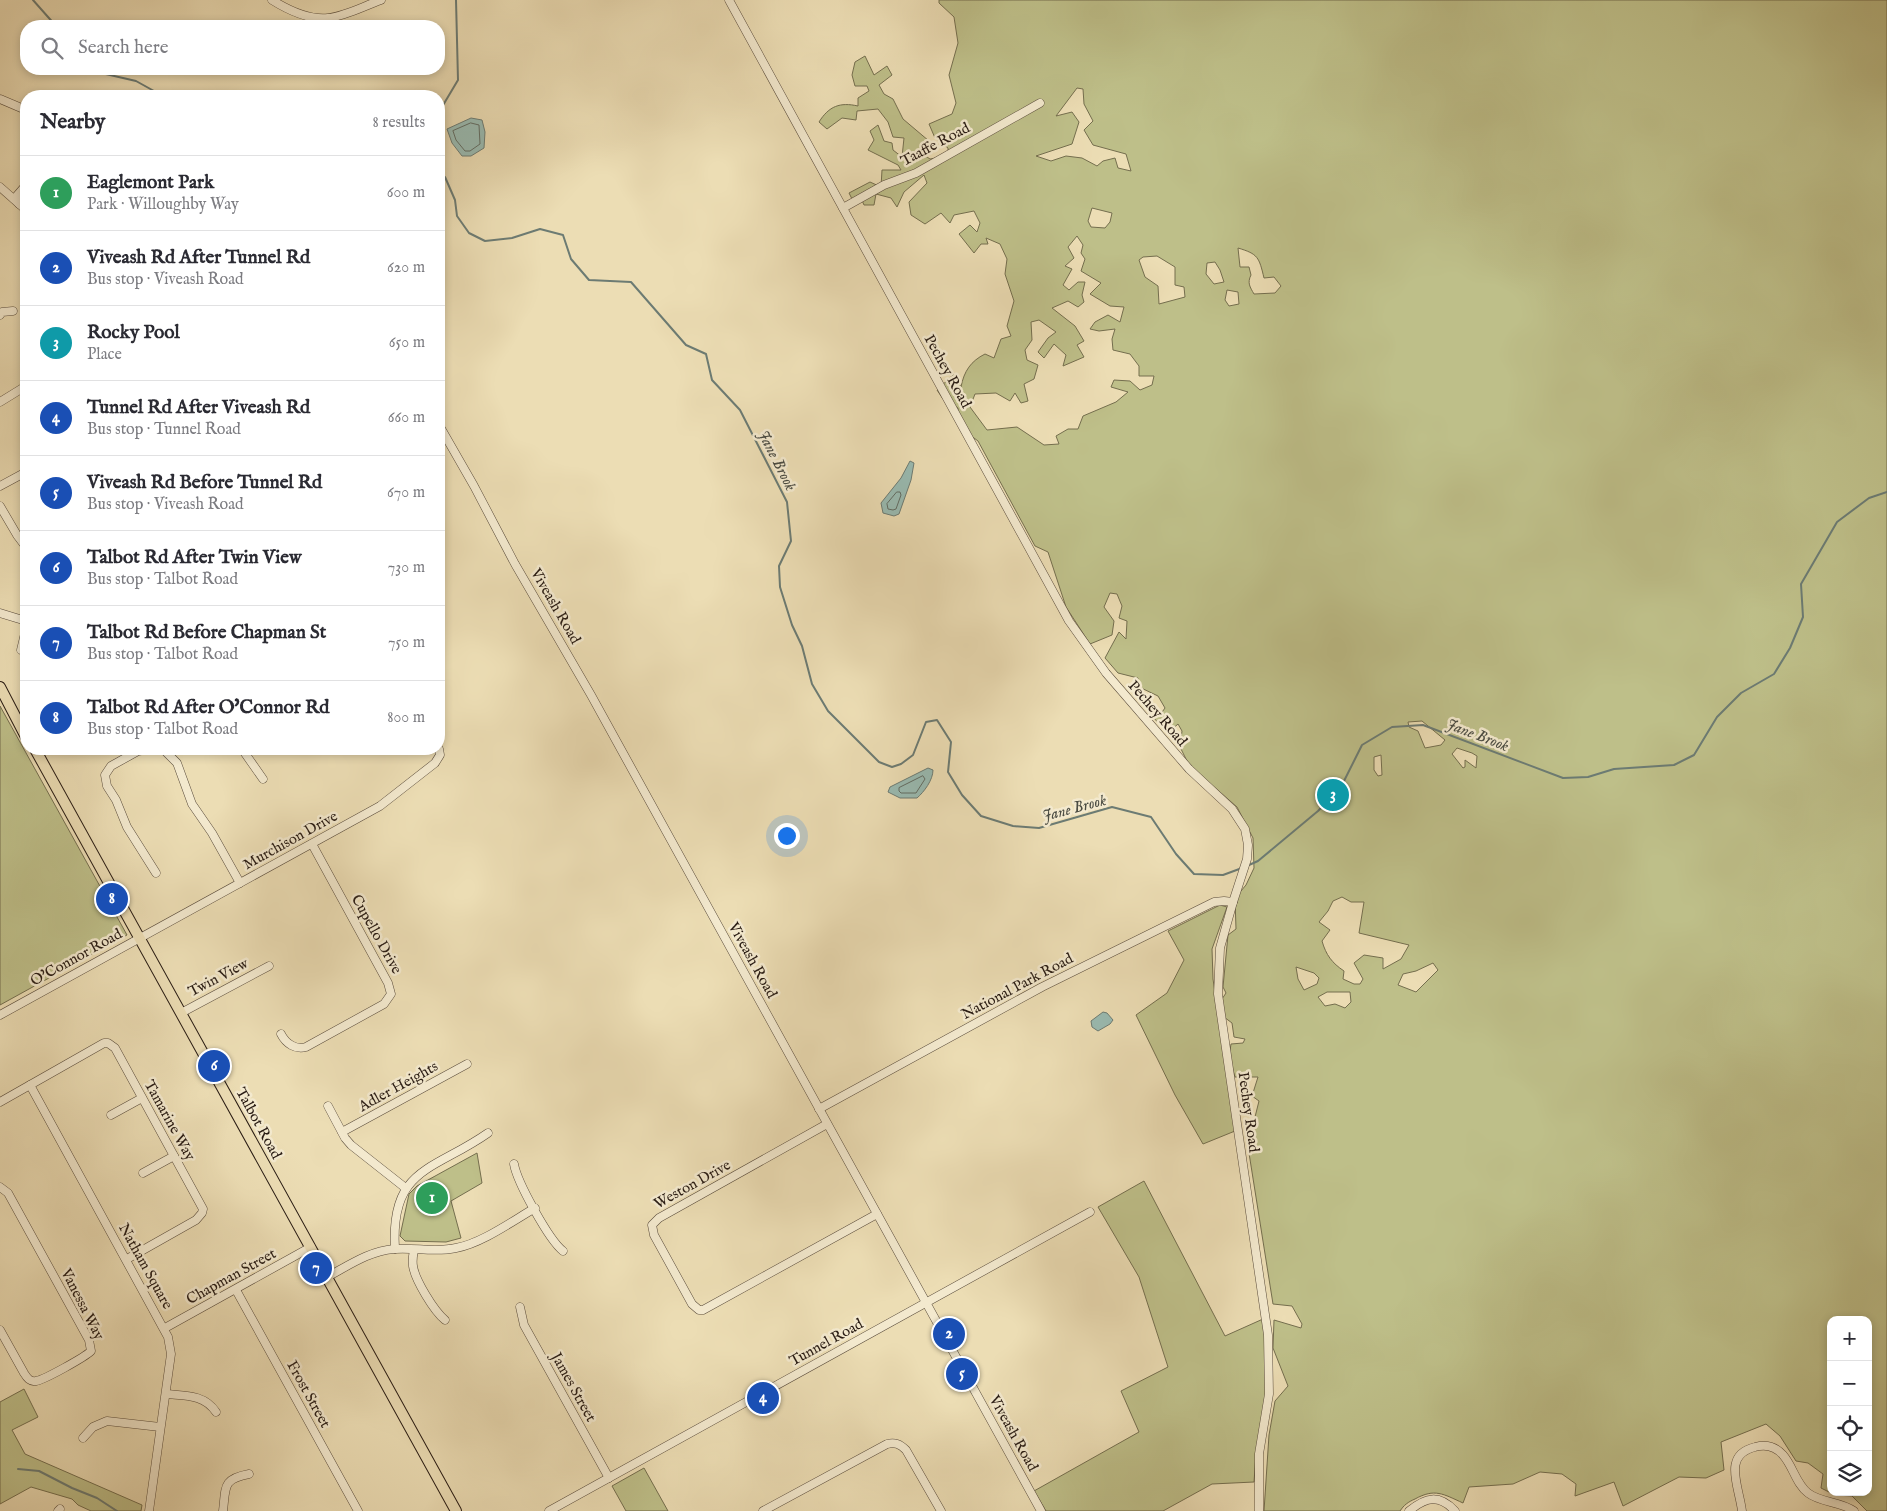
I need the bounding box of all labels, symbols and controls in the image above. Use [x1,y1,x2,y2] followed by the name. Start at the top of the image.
[20,20,445,75] search box
[38,34,66,62] icon: search
[78,36,169,60] text: Search here
[40,109,105,136] text: Nearby
[373,113,425,133] text: 8 results
[897,118,974,171] street label: Taaffe Road
[87,171,214,195] text: Eaglemont Park
[53,183,59,203] text: 1
[387,183,425,203] text: 600 m
[87,195,239,215] text: Park · Willoughby Way
[87,246,310,270] text: Viveash Rd After Tunnel Rd
[52,258,60,278] text: 2
[387,258,425,278] text: 620 m
[87,270,244,290] text: Bus stop · Viveash Road
[87,321,180,345] text: Rocky Pool
[920,331,976,412] street label: Pechey Road
[53,333,59,353] text: 3
[389,333,425,353] text: 650 m
[87,345,122,365] text: Place
[87,396,310,420] text: Tunnel Rd After Viveash Rd
[52,408,60,428] text: 4
[388,408,425,428] text: 660 m
[87,420,241,440] text: Bus stop · Tunnel Road
[752,427,800,495] water label: Jane Brook
[87,471,322,495] text: Viveash Rd Before Tunnel Rd
[53,483,59,503] text: 5
[387,483,425,503] text: 670 m
[87,495,244,515] text: Bus stop · Viveash Road
[87,546,301,570] text: Talbot Rd After Twin View
[53,558,59,578] text: 6
[388,558,425,578] text: 730 m
[526,564,585,648] street label: Viveash Road
[87,570,238,590] text: Bus stop · Talbot Road
[87,621,326,645] text: Talbot Rd Before Chapman St
[52,633,60,653] text: 7
[388,633,425,653] text: 750 m
[87,645,238,665] text: Bus stop · Talbot Road
[1124,676,1192,751] street label: Pechey Road
[87,696,329,720] text: Talbot Rd After O'Connor Rd
[53,708,59,728] text: 8
[387,708,425,728] text: 800 m
[1443,715,1512,757] water label: Jane Brook
[87,720,238,740] text: Bus stop · Talbot Road
[1317,776,1349,814] pin: 3
[1040,791,1109,827] water label: Jane Brook
[240,807,341,874] street label: Murchison Drive
[774,823,800,849] your location
[96,880,128,918] pin: 8
[347,891,406,977] street label: Cupello Drive
[723,918,782,1003] street label: Viveash Road
[27,924,126,990] street label: O'Connor Road
[958,949,1077,1024] street label: National Park Road
[185,953,253,1001] street label: Twin View
[198,1047,230,1085] pin: 6
[354,1057,441,1117] street label: Adler Heights
[1233,1071,1264,1155] street label: Pechey Road
[140,1077,200,1164] street label: Tamarine Way
[231,1084,286,1163] street label: Talbot Road
[650,1155,734,1213] street label: Weston Drive
[416,1179,448,1217] pin: 1
[114,1220,177,1313] street label: Natham Square
[183,1244,280,1309] street label: Chapman Street
[300,1249,332,1287] pin: 7
[56,1264,109,1344] street label: Vanessa Way
[786,1314,867,1371] street label: Tunnel Road
[933,1315,965,1353] pin: 2
[1827,1316,1872,1496] map controls
[1827,1316,1872,1361] button: +
[546,1347,600,1425] street label: James Street
[946,1355,978,1393] pin: 5
[282,1357,335,1431] street label: Frost Street
[1827,1361,1872,1406] button: −
[747,1379,779,1417] pin: 4
[984,1391,1043,1476] street label: Viveash Road
[1827,1406,1872,1451] button: locate
[1827,1451,1872,1496] button: layers

